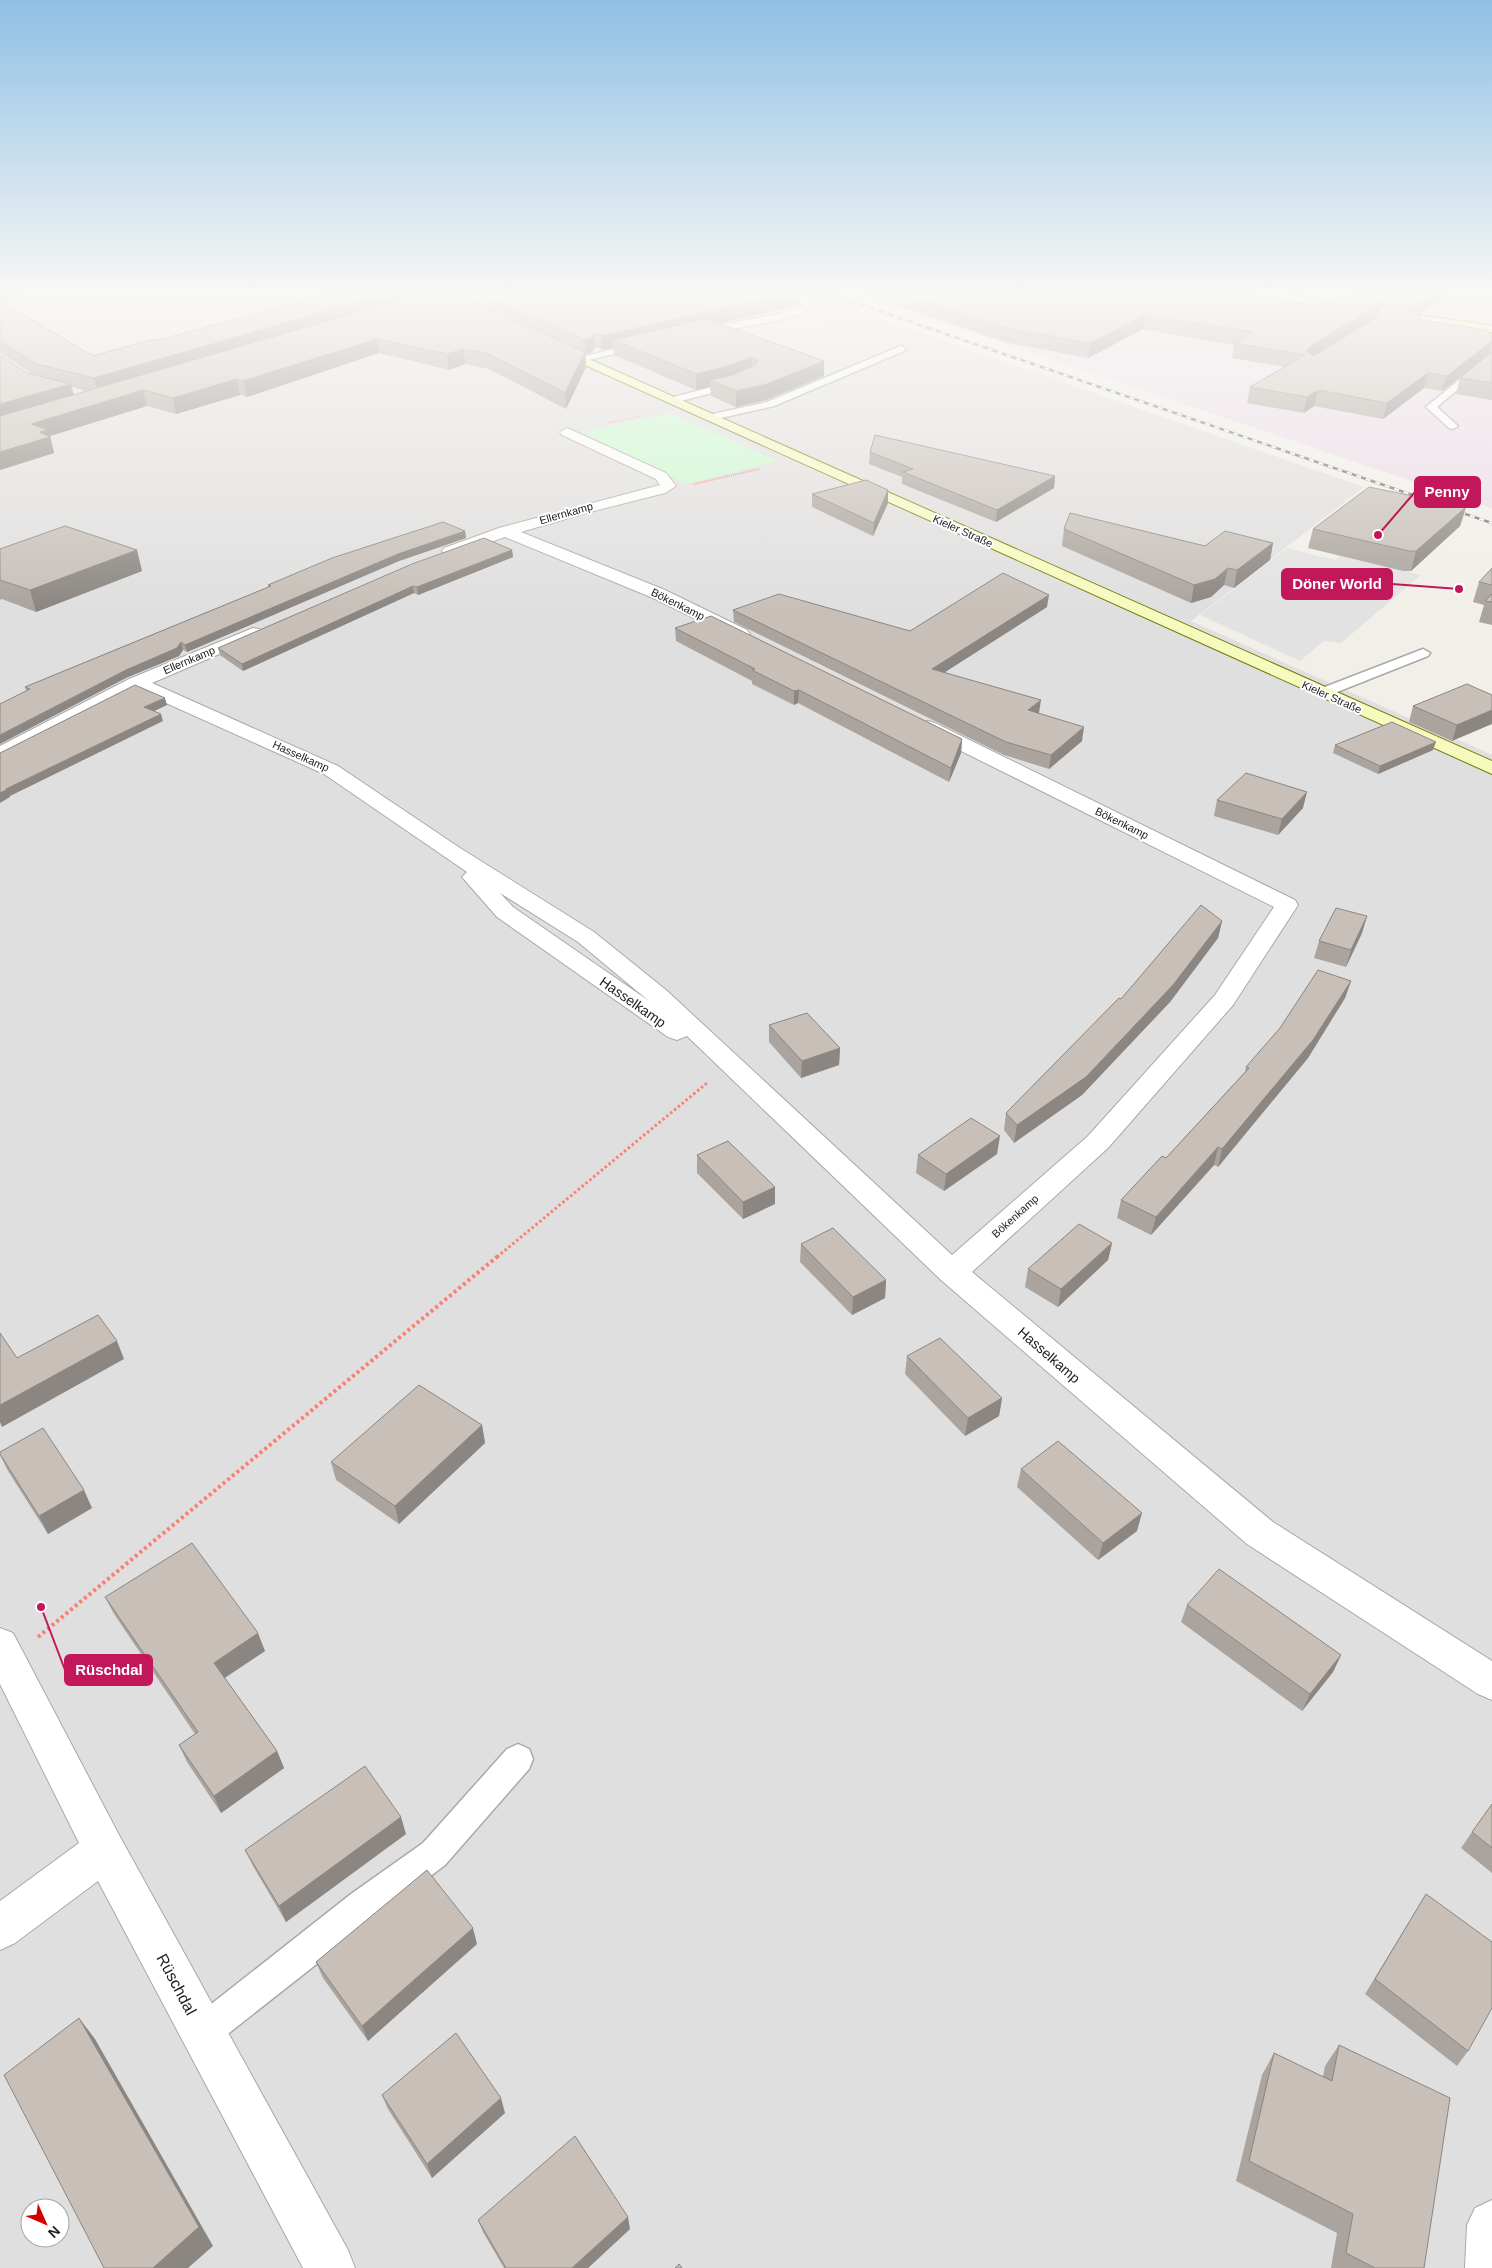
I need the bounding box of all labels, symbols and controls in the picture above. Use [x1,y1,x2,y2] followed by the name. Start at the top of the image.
[1415,477,1480,507] callout: Penny
[1424,483,1470,500] text: Penny
[538,500,594,526] street label: Ellernkamp
[931,512,995,550] street label: Kieler Straße
[1282,569,1392,599] callout: Döner World
[1292,575,1382,592] text: Döner World
[649,586,707,622] street label: Bökenkamp
[161,644,217,676] street label: Ellernkamp
[1300,678,1364,716] street label: Kieler Straße
[271,738,331,774] street label: Hasselkamp
[1093,805,1151,841] street label: Bökenkamp
[597,973,669,1031] street label: Hasselkamp
[989,1192,1041,1240] street label: Bökenkamp
[1015,1324,1083,1386] street label: Hasselkamp
[65,1655,152,1685] callout: Rüschdal
[75,1661,143,1678] text: Rüschdal
[153,1951,200,2018] street label: Rüschdal
[20,2198,70,2248] north arrow
[45,2223,63,2241] text: N

